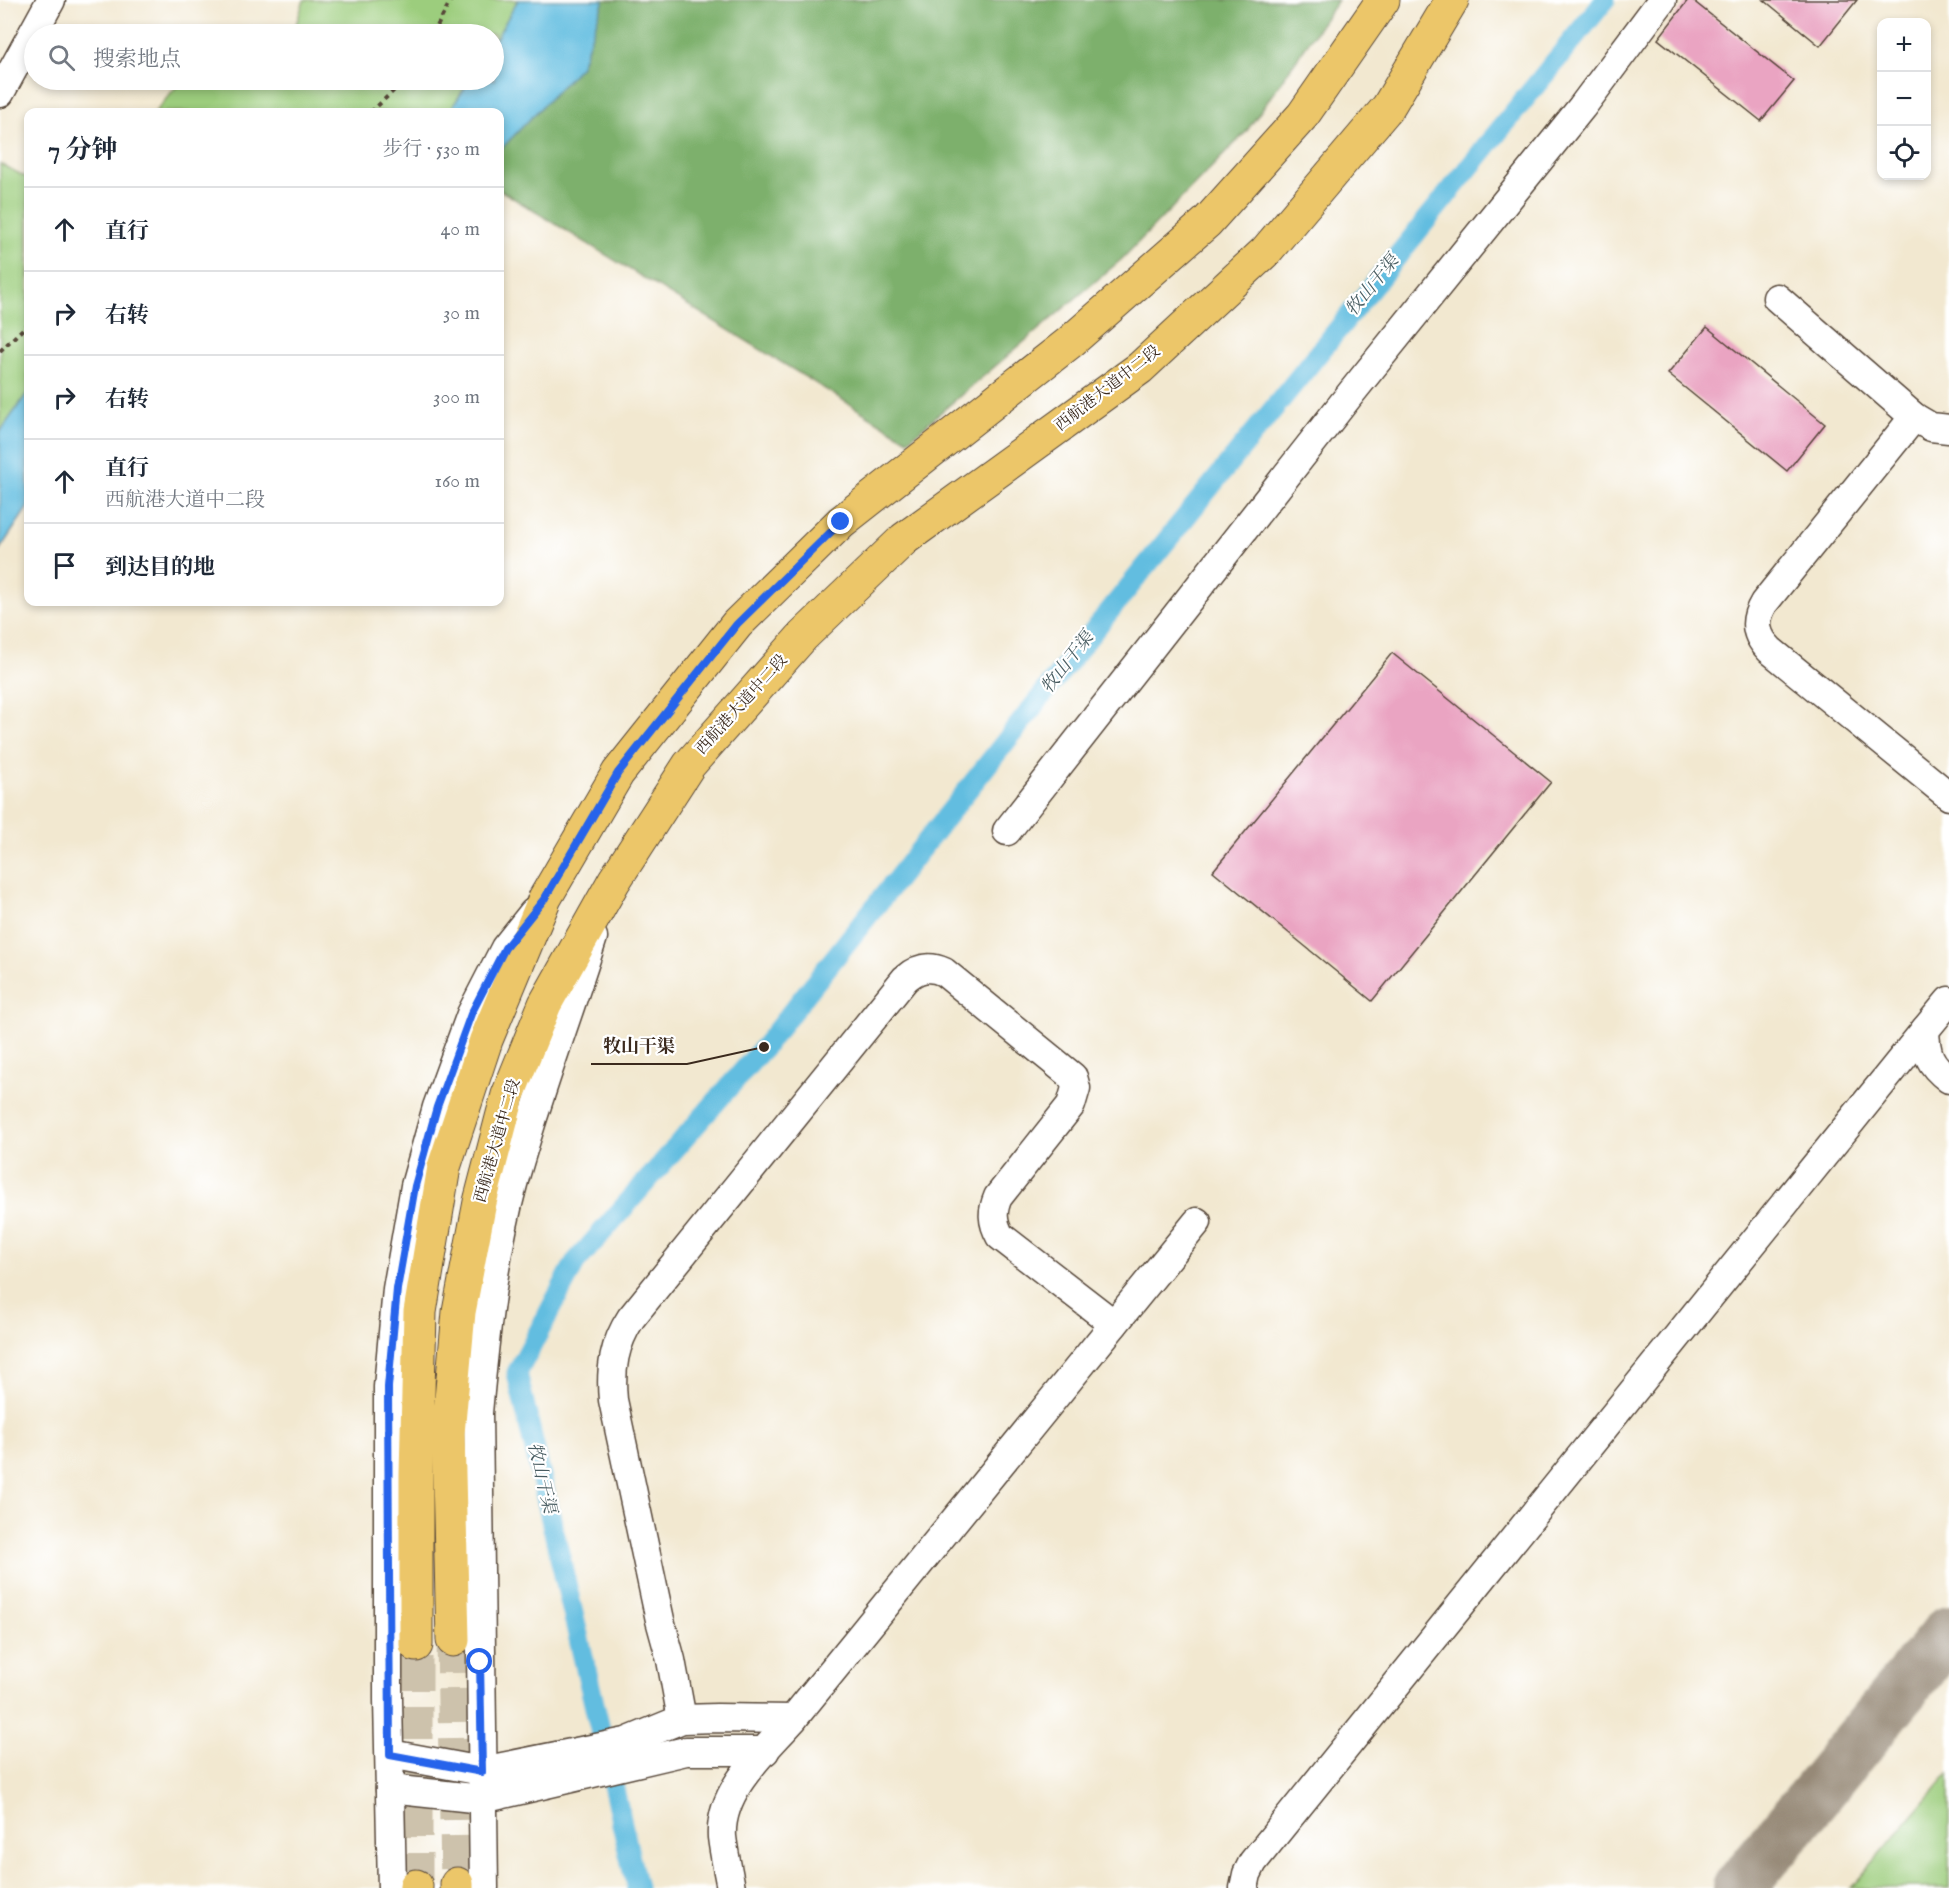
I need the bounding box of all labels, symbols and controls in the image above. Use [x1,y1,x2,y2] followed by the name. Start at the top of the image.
[1877,18,1931,180] map controls
[1877,18,1931,72] button: +
[24,24,504,90] search box
[45,41,78,74] icon: search
[93,46,181,74] text: 搜索地点
[1877,72,1931,126] button: −
[1877,126,1931,180] button: locate
[48,134,118,167] text: 7 分钟
[383,137,480,162] text: 步行 · 530 m
[48,213,81,246] icon: ahead
[441,217,480,242] text: 40 m
[105,218,149,246] text: 直行
[1341,248,1406,321] water label: 牧山干渠
[48,297,81,330] icon: right
[443,301,480,326] text: 30 m
[105,302,149,330] text: 右转
[1051,342,1165,436] street label: 西航港大道中二段
[48,381,81,414] icon: right
[433,385,480,410] text: 300 m
[105,386,149,414] text: 右转
[105,455,149,483] text: 直行
[48,465,81,498] icon: ahead
[434,469,480,494] text: 160 m
[105,488,265,513] text: 西航港大道中二段
[827,508,853,534] route end
[48,549,81,582] icon: arrive
[105,554,215,582] text: 到达目的地
[1037,625,1101,698] water label: 牧山干渠
[692,651,792,759] street label: 西航港大道中二段
[591,1028,687,1064] callout: 牧山干渠
[603,1036,675,1059] text: 牧山干渠
[471,1077,525,1205] street label: 西航港大道中二段
[522,1440,561,1519] water label: 牧山干渠
[466,1648,492,1674] route start

